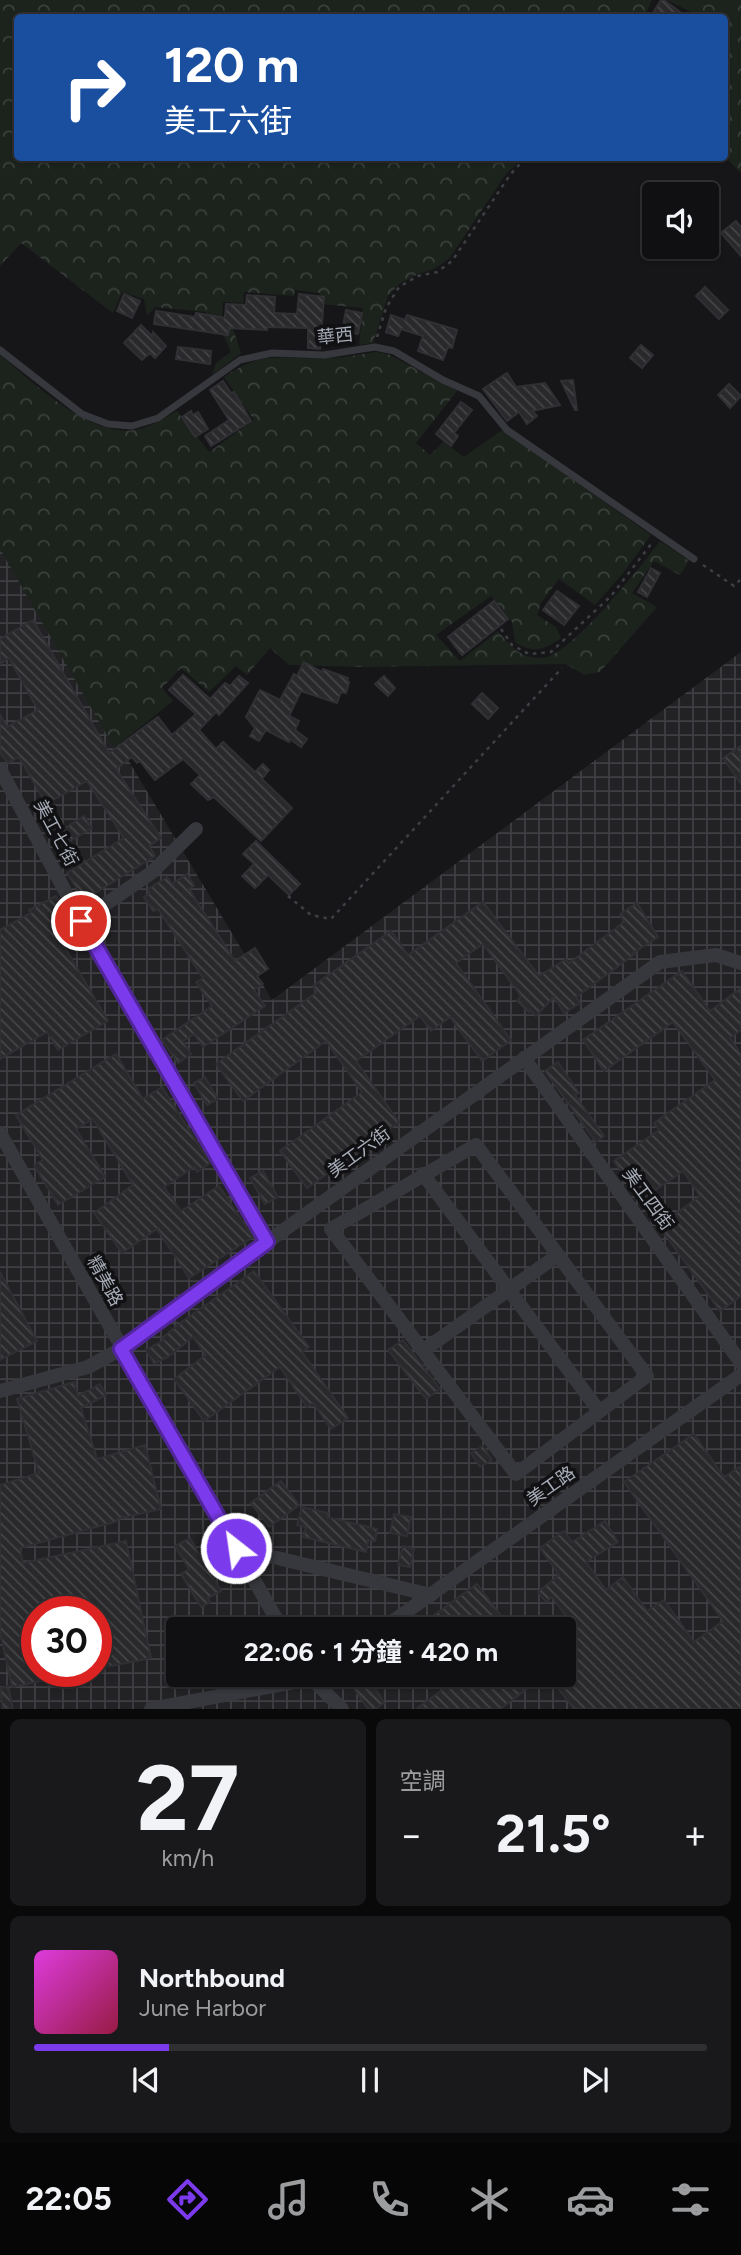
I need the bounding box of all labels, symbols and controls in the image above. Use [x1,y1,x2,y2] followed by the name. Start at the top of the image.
[164,35,299,94] text: 120 m
[49,42,140,133] icon: right
[164,102,292,140] text: 美工六街
[642,182,719,259] map controls
[642,182,719,259] button: sound
[316,323,354,349] street label: 華西
[29,796,83,870] street label: 美工七街
[51,891,111,951] pin
[62,902,100,940] icon: arrive
[323,1122,395,1182] street label: 美工六街
[618,1163,678,1235] street label: 美工四街
[82,1252,128,1310] street label: 精美路
[523,1462,579,1510] street label: 美工路
[199,1511,273,1585] position arrow
[21,1596,112,1687] speed limit sign: 30
[244,1636,498,1668] text: 22:06 · 1 分鐘 · 420 m
[136,1744,239,1853] text: 27
[400,1767,446,1795] text: 空調
[496,1803,611,1865] text: 21.5°
[400,1812,423,1858] text: −
[683,1812,707,1858] text: +
[161,1844,214,1872] text: km/h
[139,1962,285,1994] text: Northbound
[139,1994,266,2022] text: June Harbor
[127,2061,165,2099] icon: previous
[351,2061,389,2099] icon: pause
[576,2061,614,2099] icon: next
[163,2175,212,2224] icon: directions
[264,2175,313,2224] icon: music
[365,2175,414,2224] icon: phone
[465,2175,514,2224] icon: climate
[566,2175,615,2224] icon: car
[666,2175,715,2224] icon: filters
[26,2180,112,2218] text: 22:05

